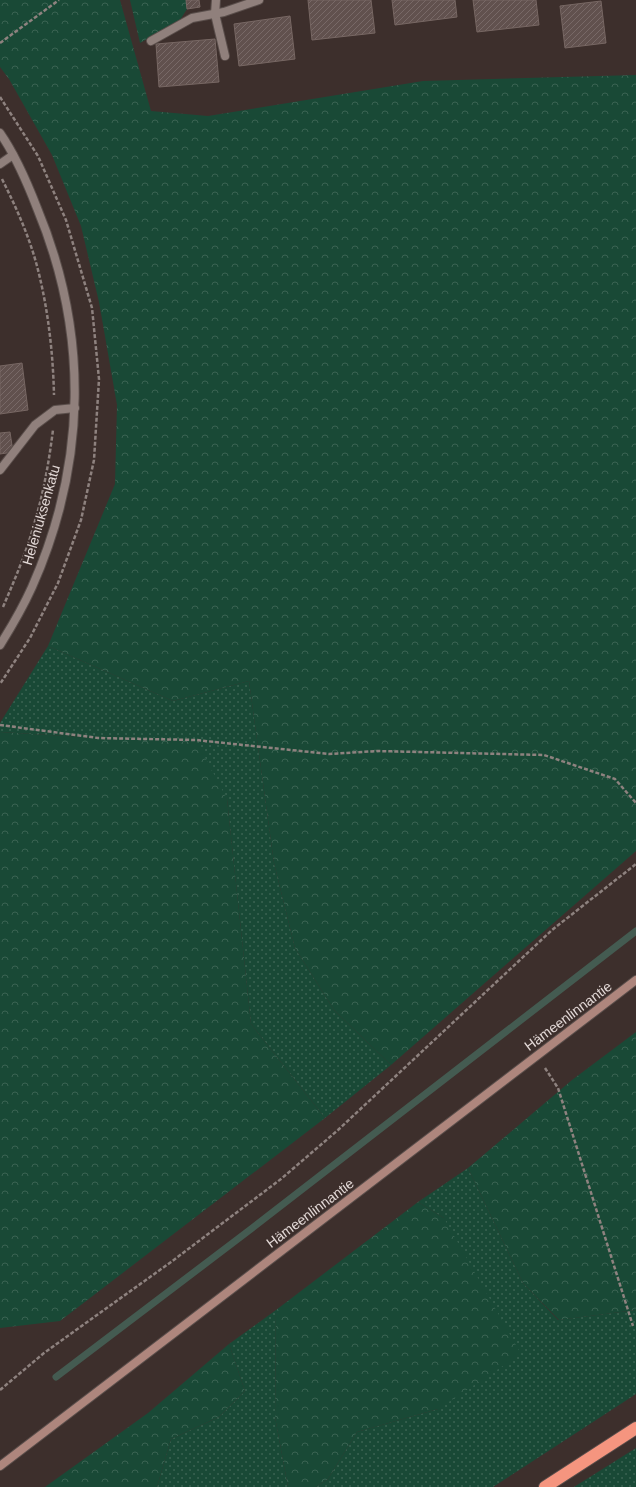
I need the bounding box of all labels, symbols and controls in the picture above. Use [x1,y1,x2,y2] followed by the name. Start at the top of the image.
[19,463,63,567] street label: Heleniuksenkatu
[521,978,615,1054] street label: Hämeenlinnantie
[263,1175,357,1251] street label: Hämeenlinnantie

